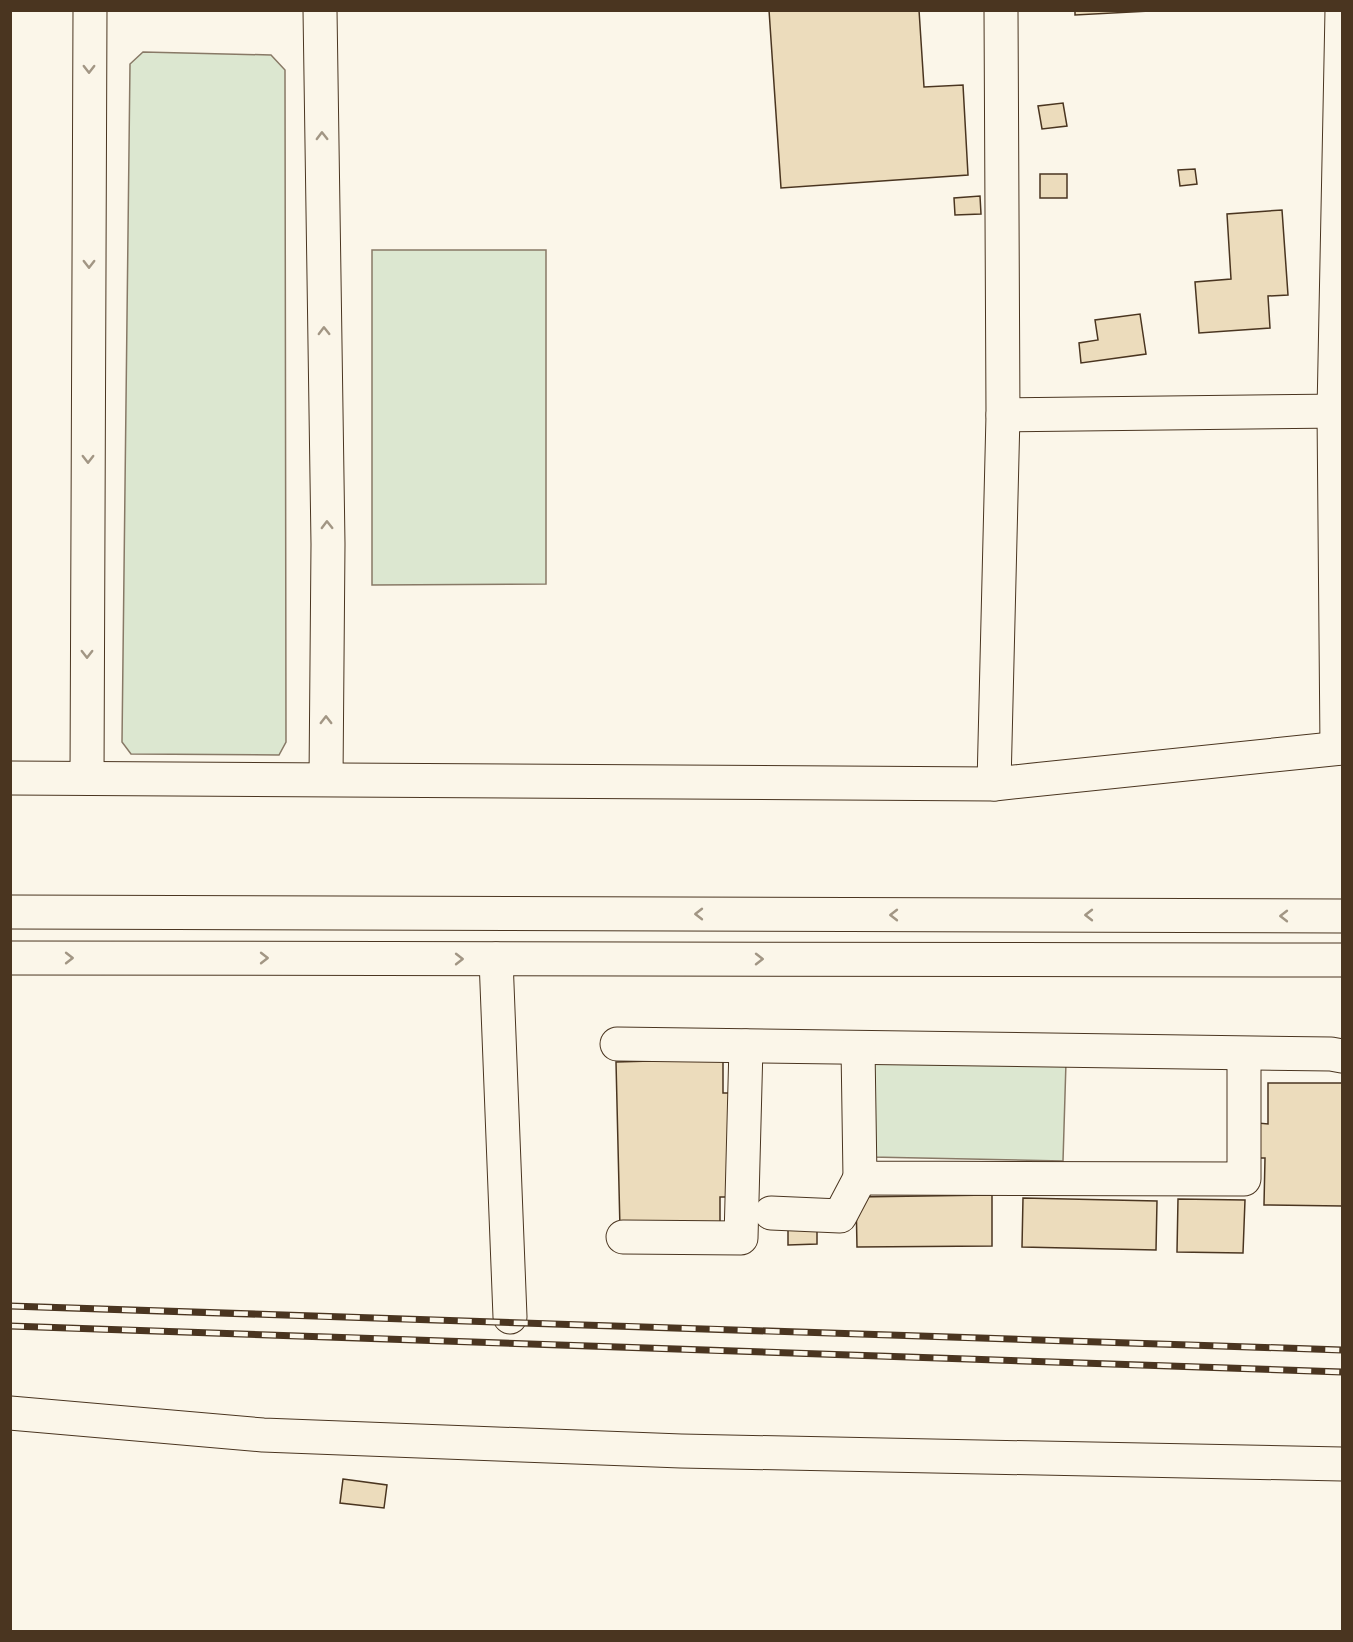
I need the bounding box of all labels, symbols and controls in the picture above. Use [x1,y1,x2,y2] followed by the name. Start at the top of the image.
[83,64,95,73] one-way arrow
[315,131,328,140] one-way arrow
[83,259,95,268] one-way arrow
[318,326,331,335] one-way arrow
[82,454,94,463] one-way arrow
[321,521,333,530] one-way arrow
[81,649,93,658] one-way arrow
[320,716,332,725] one-way arrow
[695,908,704,920] one-way arrow
[890,909,899,921] one-way arrow
[1085,909,1094,921] one-way arrow
[1280,910,1289,922] one-way arrow
[64,952,73,964] one-way arrow
[259,952,268,964] one-way arrow
[454,953,463,965] one-way arrow
[754,953,763,965] one-way arrow

